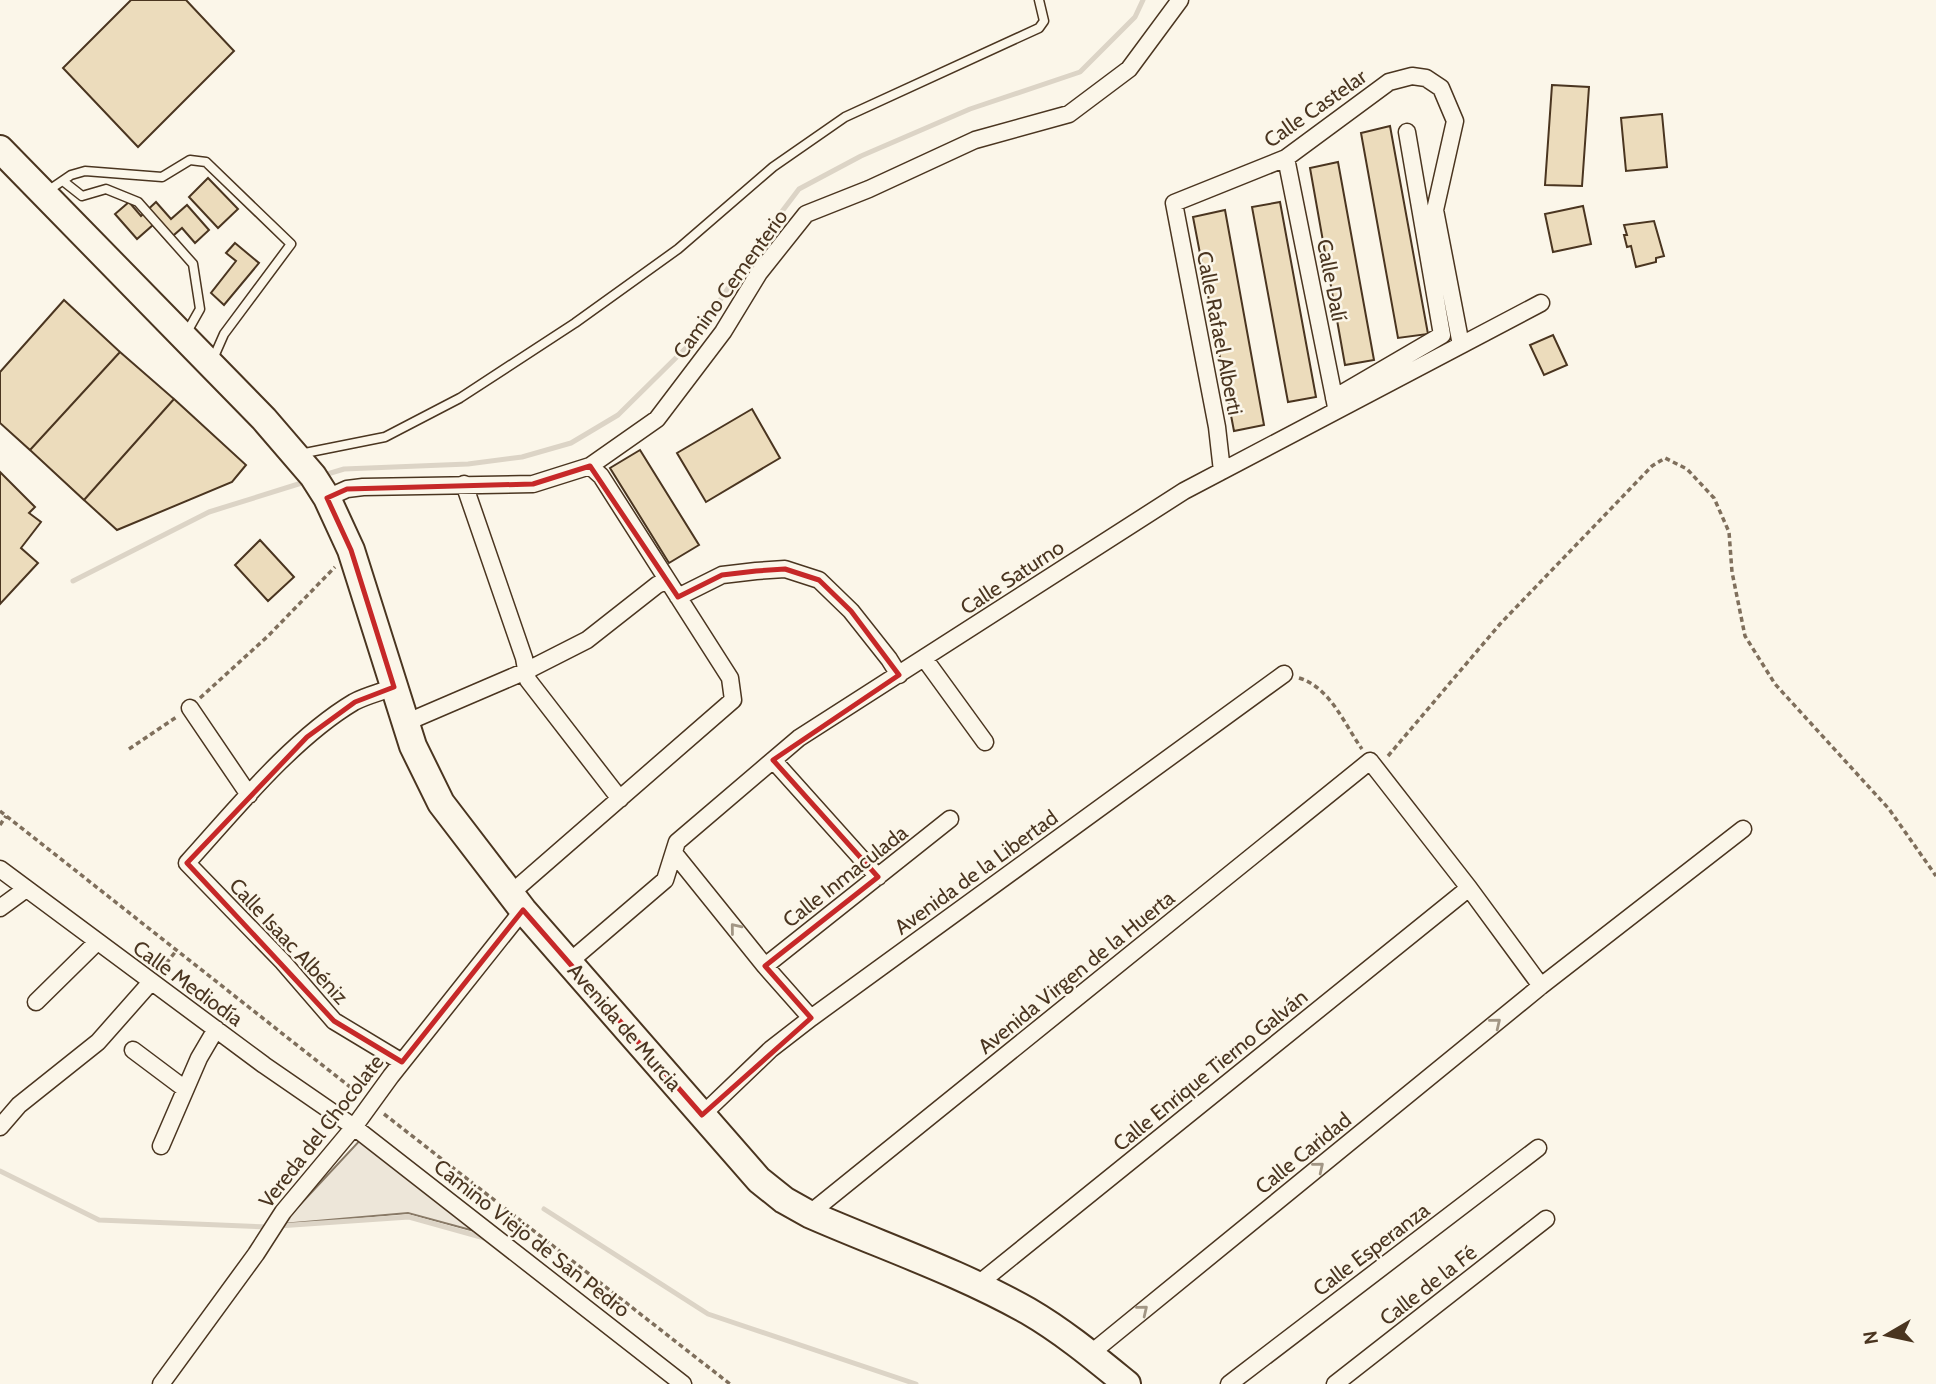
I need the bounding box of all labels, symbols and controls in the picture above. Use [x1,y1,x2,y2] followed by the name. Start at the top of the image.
[1259,63,1371,152] street label: Calle Castelar
[667,204,793,364] street label: Camino Cementerio
[1312,237,1352,324] street label: Calle Dalí
[1192,249,1248,417] street label: Calle Rafael Alberti
[956,534,1068,620] street label: Calle Saturno
[890,804,1062,940] street label: Avenida de la Libertad
[778,820,912,932] street label: Calle Inmaculada
[224,873,354,1009] street label: Calle Isaac Albéniz
[973,885,1179,1059] street label: Avenida Virgen de la Huerta
[731,924,743,937] one-way arrow
[128,935,248,1031] street label: Calle Mediodía
[563,958,687,1096] street label: Avenida de Murcia
[1108,984,1312,1156] street label: Calle Enrique Tierno Galván
[1487,1019,1500,1031] one-way arrow
[253,1049,389,1213] street label: Vereda del Chocolate
[1250,1107,1356,1199] street label: Calle Caridad
[429,1154,635,1323] street label: Camino Viejo de San Pedro
[1312,1162,1324,1175] one-way arrow
[1308,1197,1434,1301] street label: Calle Esperanza
[1375,1239,1482,1331] street label: Calle de la Fé
[1852,1300,1922,1370] north arrow
[1136,1306,1148,1319] one-way arrow
[1858,1329,1883,1346] text: N

